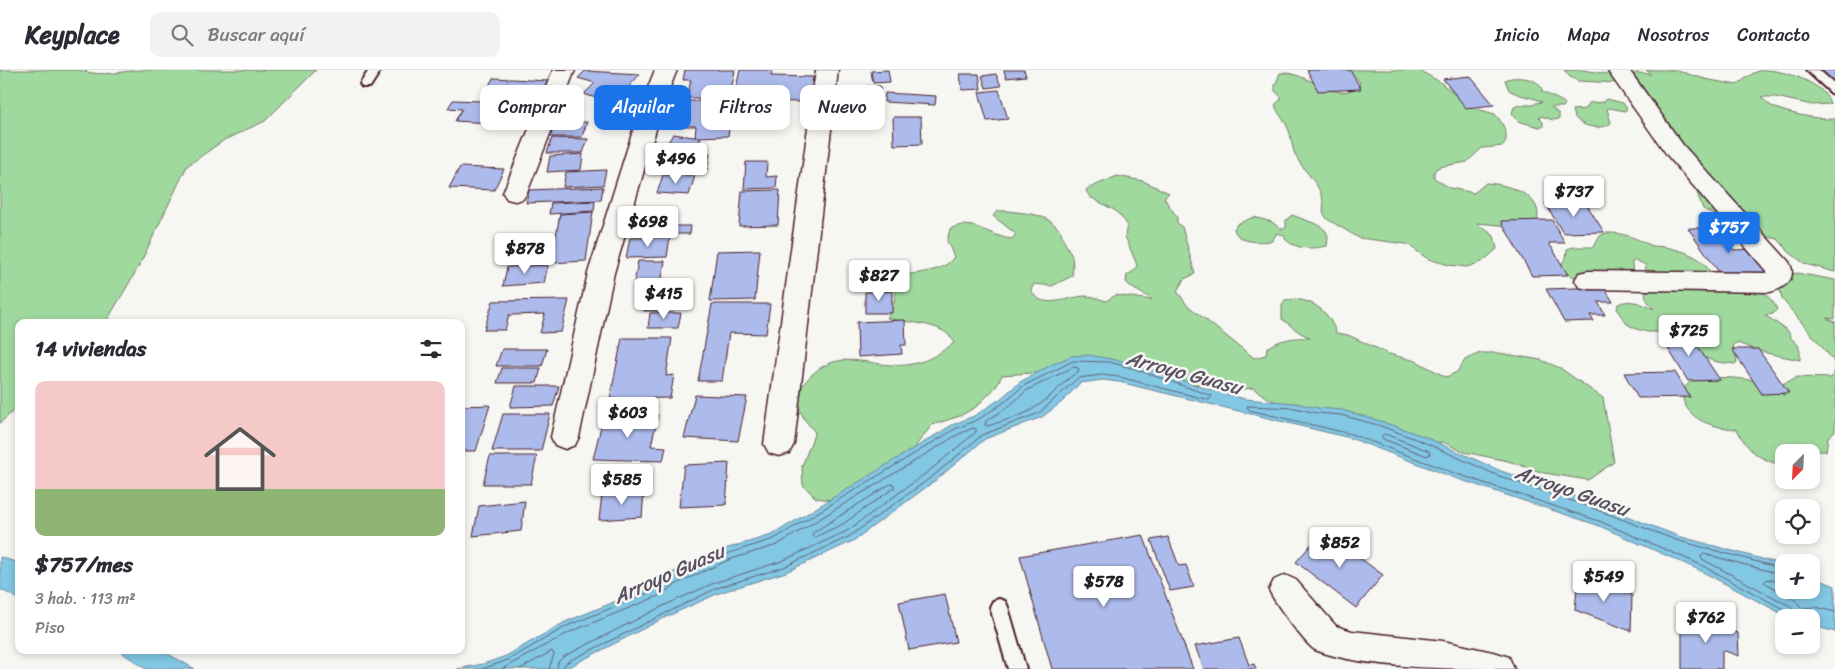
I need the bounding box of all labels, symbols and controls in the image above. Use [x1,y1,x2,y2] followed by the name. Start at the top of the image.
[150,12,500,57] search box
[25,14,120,56] text: Keyplace
[208,18,304,51] text: Buscar aquí
[1495,19,1540,51] text: Inicio
[1568,19,1610,51] text: Mapa
[1638,19,1709,51] text: Nosotros
[1737,19,1810,51] text: Contacto
[168,21,196,49] icon: search
[480,85,584,130] chip: Comprar
[594,85,691,130] chip: Alquilar
[701,85,790,130] chip: Filtros
[800,85,885,130] chip: Nuevo
[646,142,706,185] pin: $496
[656,144,696,173] text: $496
[1544,176,1604,218] pin: $737
[1555,177,1593,206] text: $737
[618,206,678,248] pin: $698
[628,207,668,236] text: $698
[1699,212,1759,254] pin: $757
[1710,213,1748,242] text: $757
[495,232,555,275] pin: $878
[505,234,545,263] text: $878
[849,260,909,302] pin: $827
[860,261,898,290] text: $827
[634,278,694,320] pin: $415
[645,279,683,308] text: $415
[1659,314,1719,357] pin: $725
[1670,316,1708,345] text: $725
[35,330,147,368] text: 14 viviendas
[417,335,445,363] icon: filters
[1121,341,1248,406] water label: Arroyo Guasu
[598,396,658,439] pin: $603
[609,398,647,427] text: $603
[195,414,285,504] icon: home
[1775,444,1820,489] north arrow
[1775,444,1820,654] map controls
[1509,455,1636,528] water label: Arroyo Guasu
[592,464,652,506] pin: $585
[602,465,642,494] text: $585
[1775,499,1820,544] button: locate
[1310,526,1370,569] pin: $852
[1320,528,1360,557] text: $852
[607,533,732,614] water label: Arroyo Guasu
[35,546,133,584] text: $757/mes
[1775,554,1820,599] button: +
[1574,560,1634,603] pin: $549
[1584,562,1624,591] text: $549
[1074,566,1134,608] pin: $578
[1084,567,1124,596] text: $578
[35,584,136,613] text: 3 hab. · 113 m²
[1676,602,1736,644] pin: $762
[1687,603,1725,632] text: $762
[1775,609,1820,654] button: −
[35,613,65,642] text: Piso

